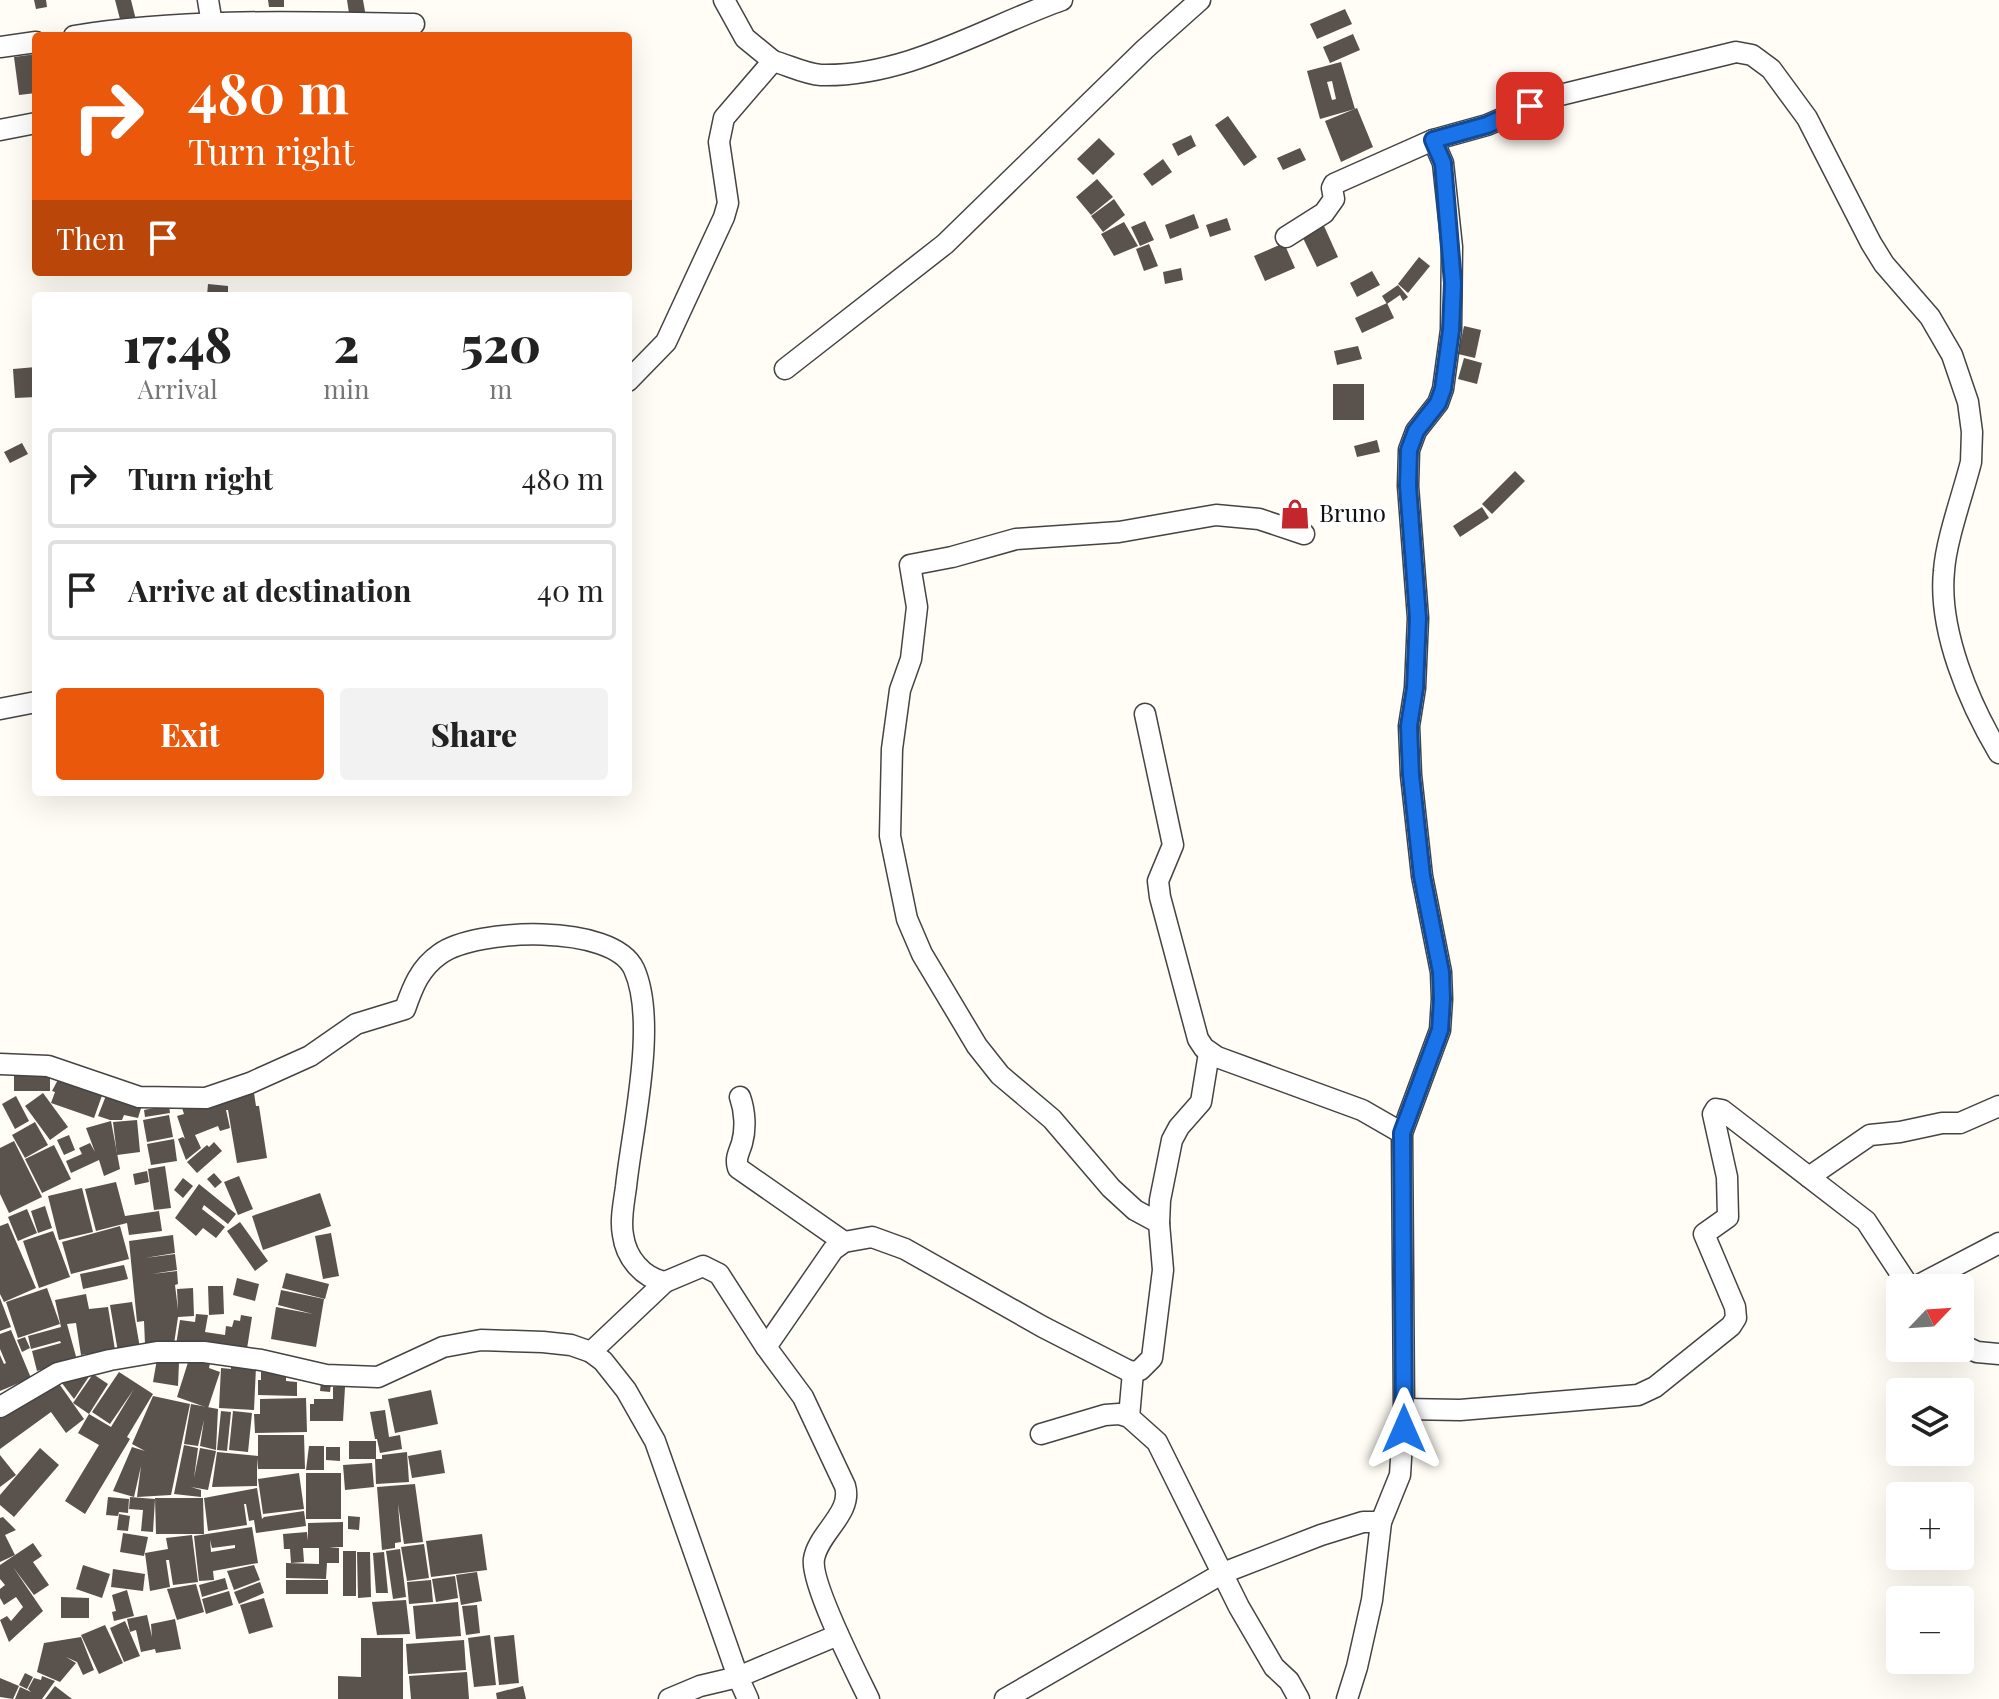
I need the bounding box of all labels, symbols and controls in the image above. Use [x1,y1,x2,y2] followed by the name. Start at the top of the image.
[188,54,349,129] text: 480 m
[56,64,160,168] icon: right
[1496,72,1564,140] pin
[1508,84,1552,128] icon: arrive
[188,126,355,174] text: Turn right
[141,216,185,260] icon: arrive
[56,218,125,258] text: Then
[123,311,232,375] text: 17:48
[333,311,359,375] text: 2
[461,311,541,375] text: 520
[138,371,218,406] text: Arrival
[323,371,369,406] text: min
[489,371,512,406] text: m
[60,456,104,500] icon: right
[128,458,273,498] text: Turn right
[521,458,604,498] text: 480 m
[1319,496,1386,528] place label: Bruno
[1278,497,1312,531] shop icon: Bruno
[60,568,104,612] icon: arrive
[128,570,411,610] text: Arrive at destination
[537,570,604,610] text: 40 m
[56,688,324,780] button: Exit
[340,688,608,780] button: Share
[1886,1274,1974,1362] north arrow
[1886,1274,1974,1674] map controls
[1886,1378,1974,1466] button: layers
[1362,1387,1446,1471] position arrow
[1886,1482,1974,1570] button: +
[1886,1586,1974,1674] button: −

